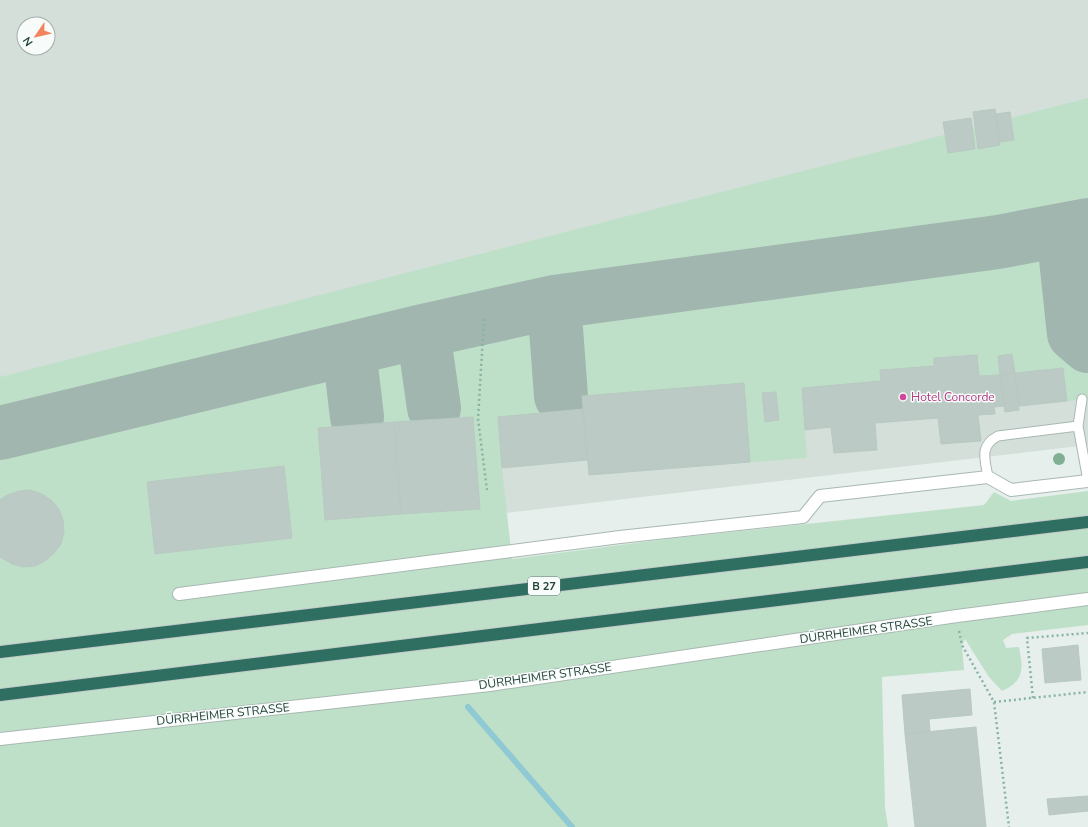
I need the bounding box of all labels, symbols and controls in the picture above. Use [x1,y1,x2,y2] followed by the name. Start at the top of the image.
[16,16,56,56] north arrow
[20,34,37,49] text: N
[911,389,995,405] place label: Hotel Concorde
[898,392,908,402] marker: Hotel Concorde
[528,577,560,595] road number: B 27
[799,613,933,647] street label: DÜRRHEIMER STRASSE
[478,659,612,693] street label: DÜRRHEIMER STRASSE
[156,699,290,729] street label: DÜRRHEIMER STRASSE

